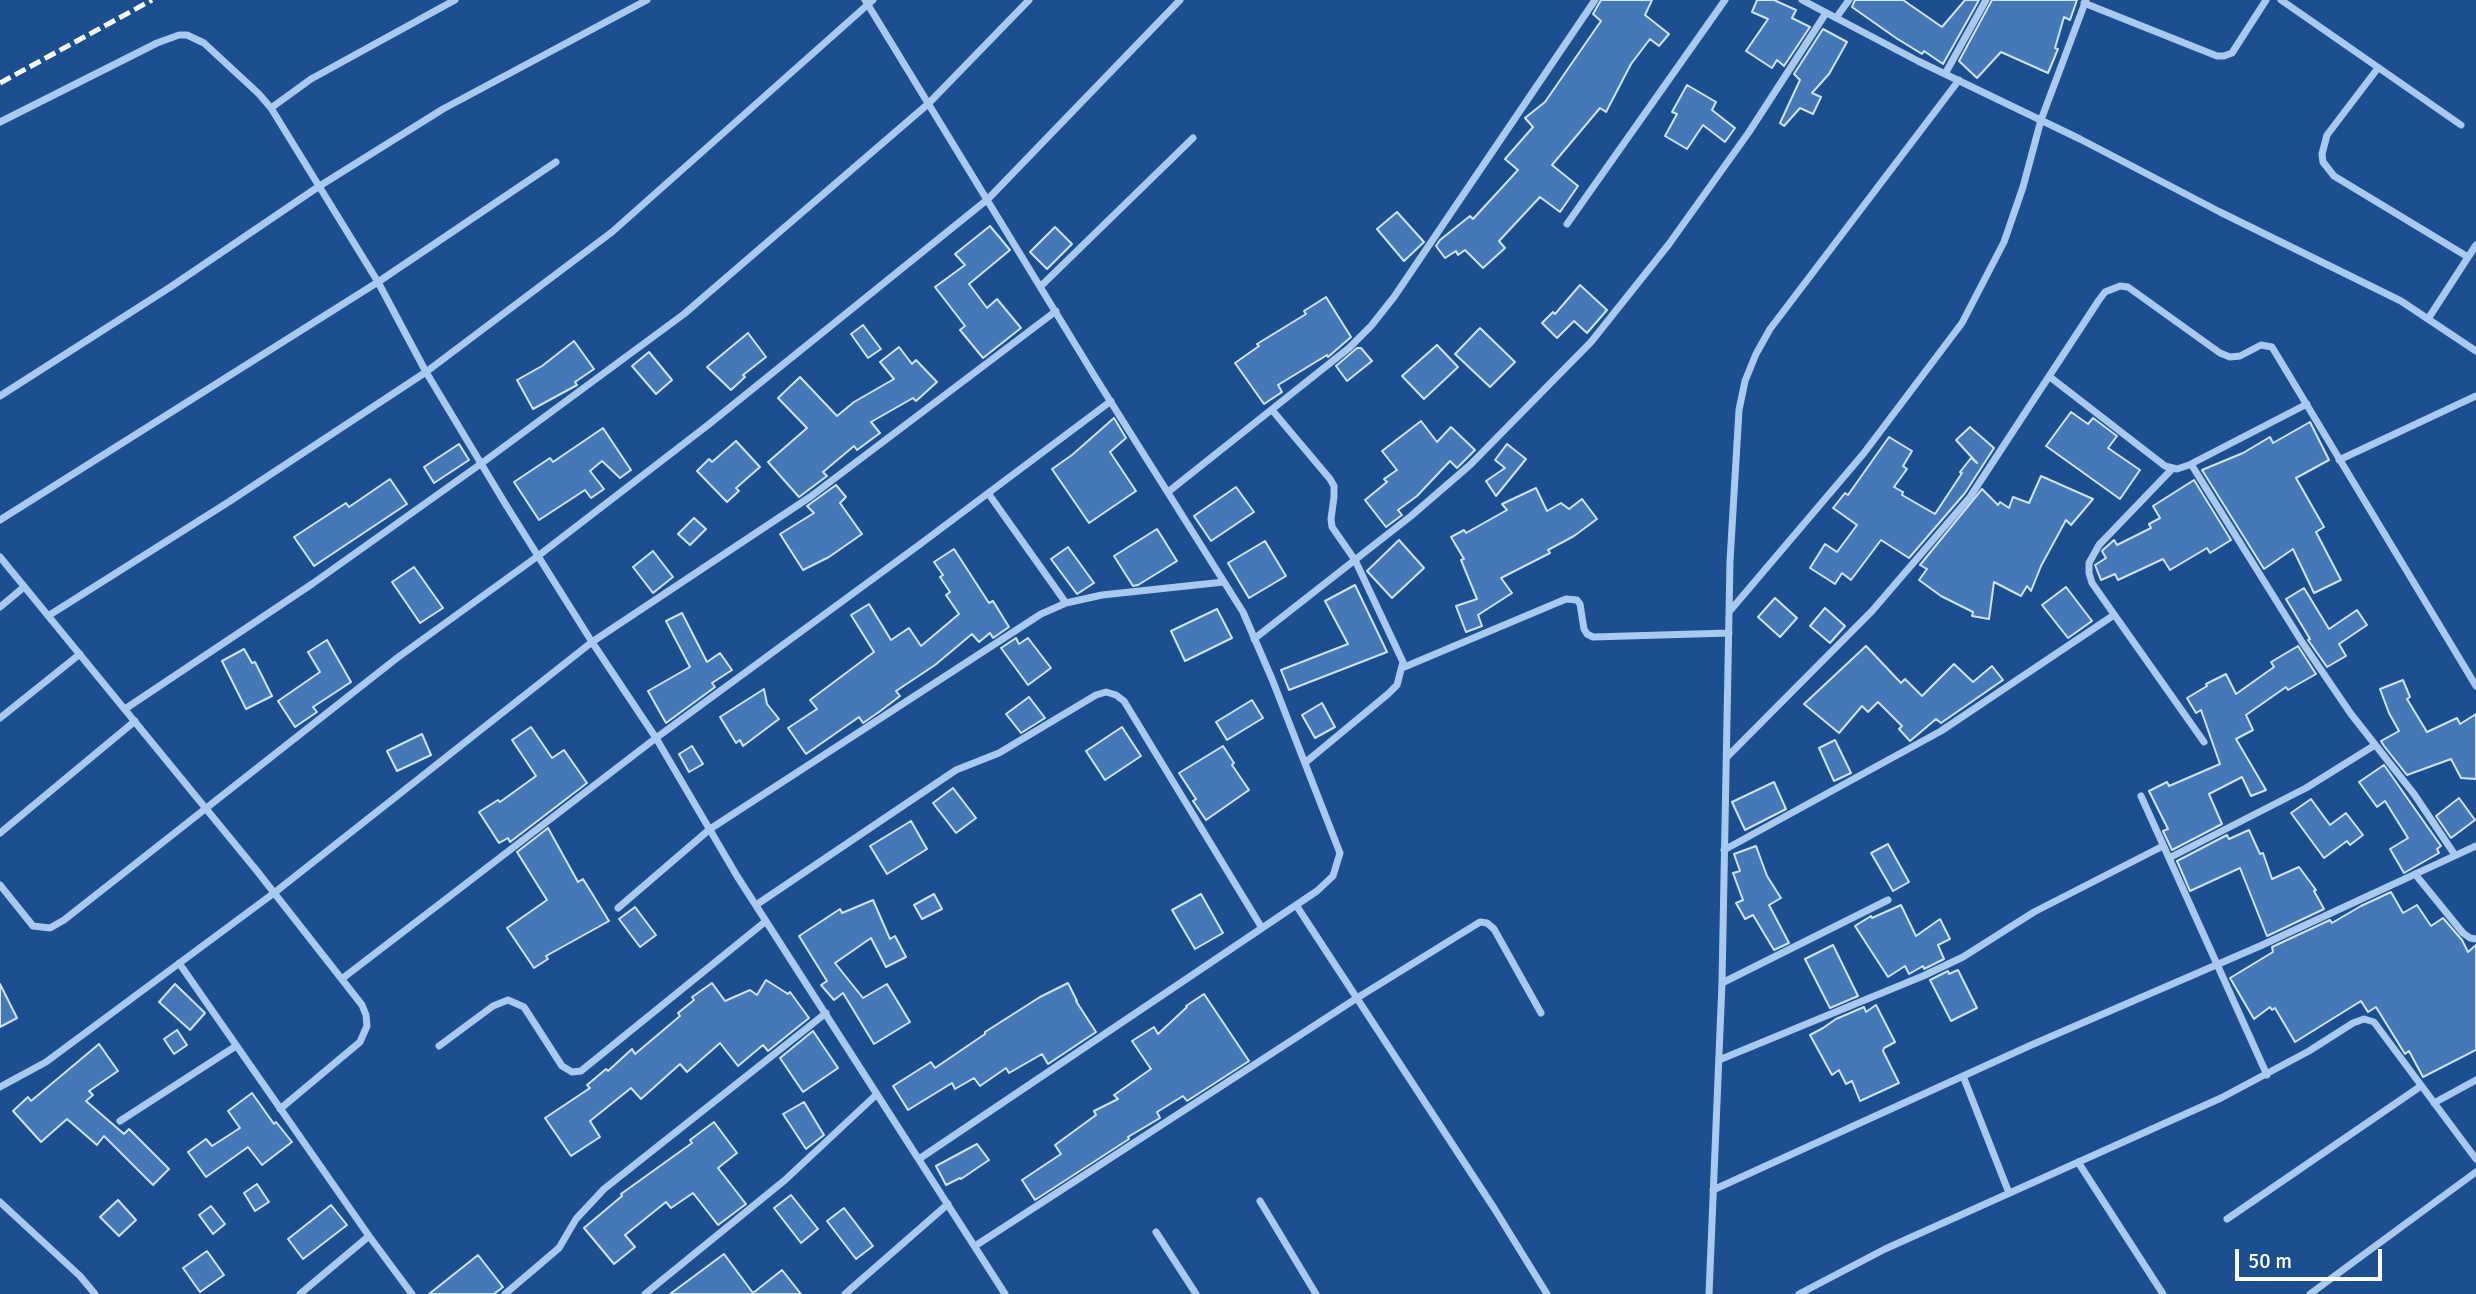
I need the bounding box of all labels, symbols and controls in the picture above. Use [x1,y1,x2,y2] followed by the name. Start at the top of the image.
[2238,1234,2385,1278] scale bar
[2248,1248,2292,1274] text: 50 m

